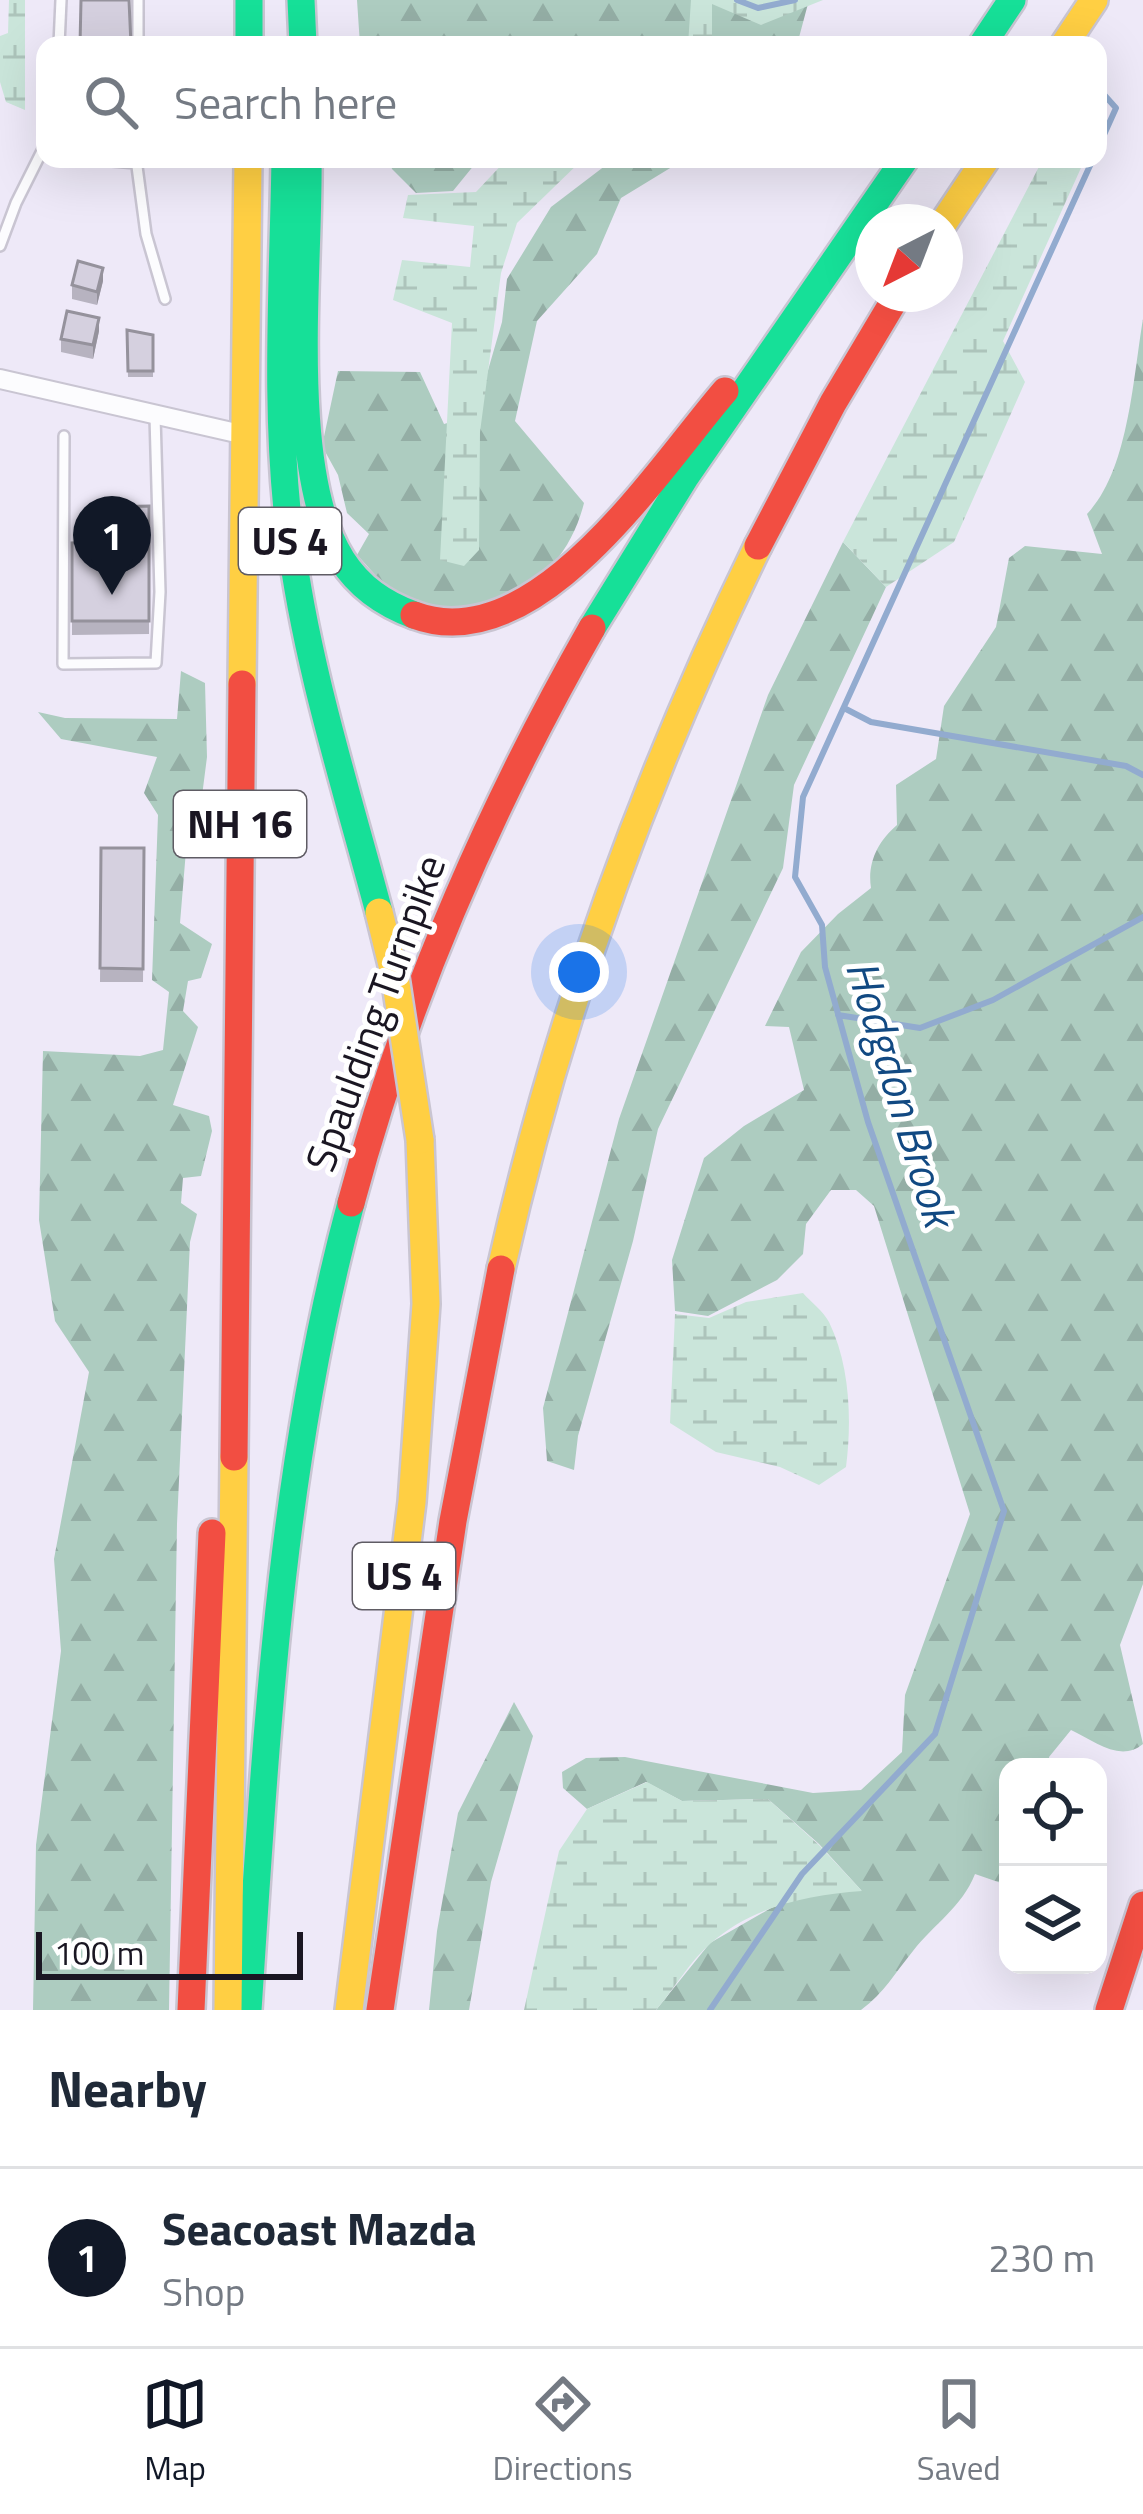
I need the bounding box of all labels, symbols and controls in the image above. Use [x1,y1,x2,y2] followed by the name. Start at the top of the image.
[36,36,1107,168] search box
[174,68,397,136] text: Search here
[78,69,144,135] icon: search
[855,204,963,312] north arrow
[73,496,151,595] pin: 1
[239,508,341,574] road number: US 4
[174,791,306,857] road number: NH 16
[287,845,461,1180] street label: Spaulding Turnpike
[549,942,609,1002] your location
[829,951,976,1239] water label: Hodgdon Brook
[353,1543,455,1609] road number: US 4
[999,1758,1107,1974] map controls
[999,1758,1107,1866] button: locate
[999,1866,1107,1974] button: layers
[36,1926,303,1979] scale bar
[54,1928,144,1978] text: 100 m
[48,2049,207,2127] text: Nearby
[162,2194,477,2262] text: Seacoast Mazda
[76,2228,98,2287] text: 1
[988,2228,1095,2287] text: 230 m
[162,2262,245,2321] text: Shop
[142,2371,208,2493] tab: Map
[493,2371,632,2493] tab: Directions
[917,2371,1001,2493] tab: Saved

